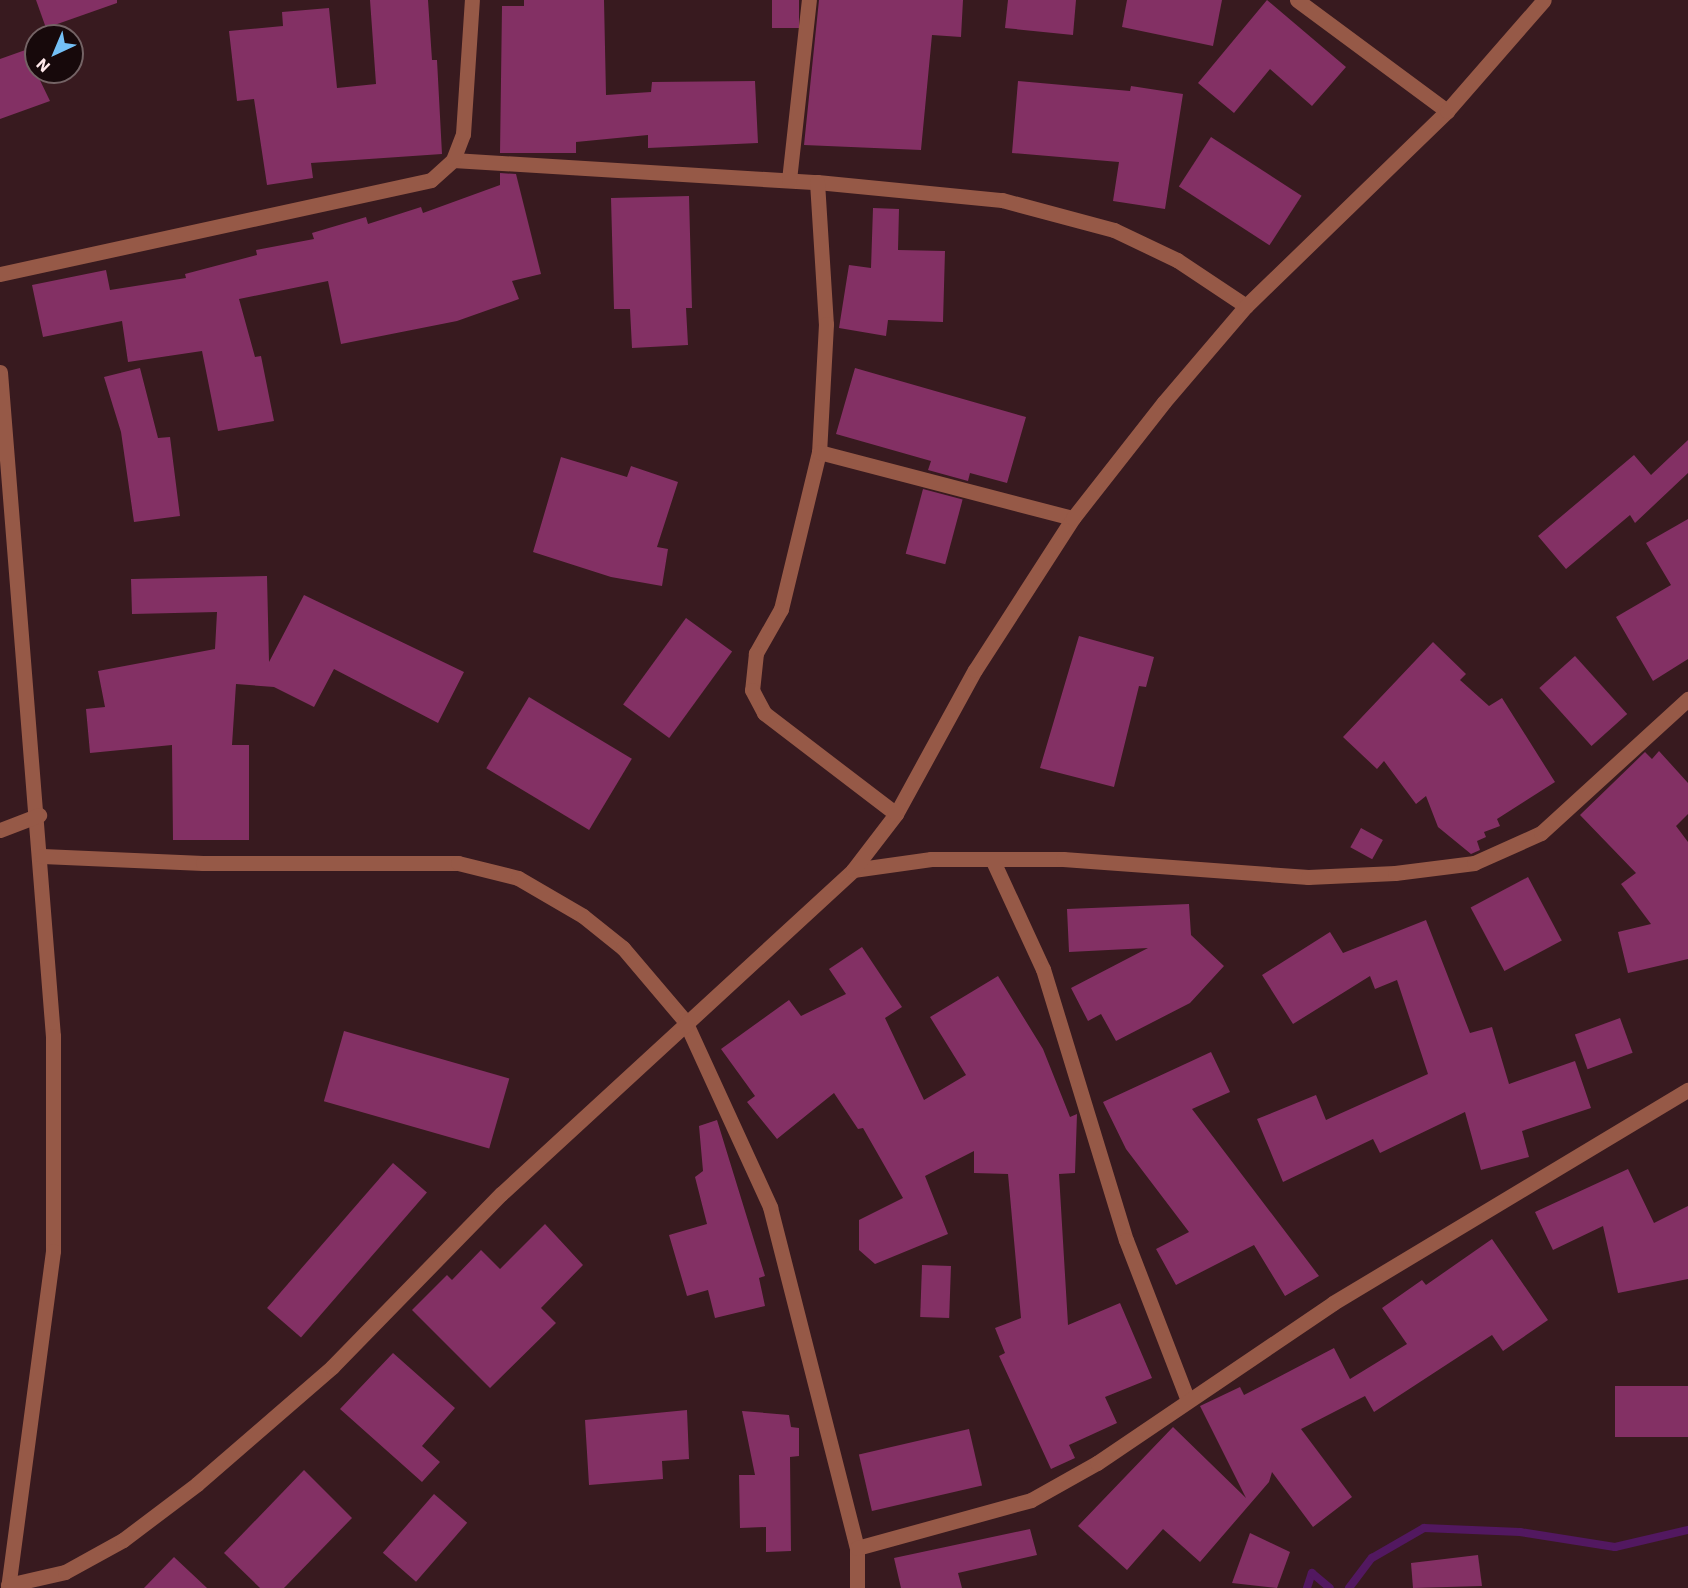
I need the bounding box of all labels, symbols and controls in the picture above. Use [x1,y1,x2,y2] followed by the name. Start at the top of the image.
[24,24,84,84] north arrow
[32,54,54,77] text: N

